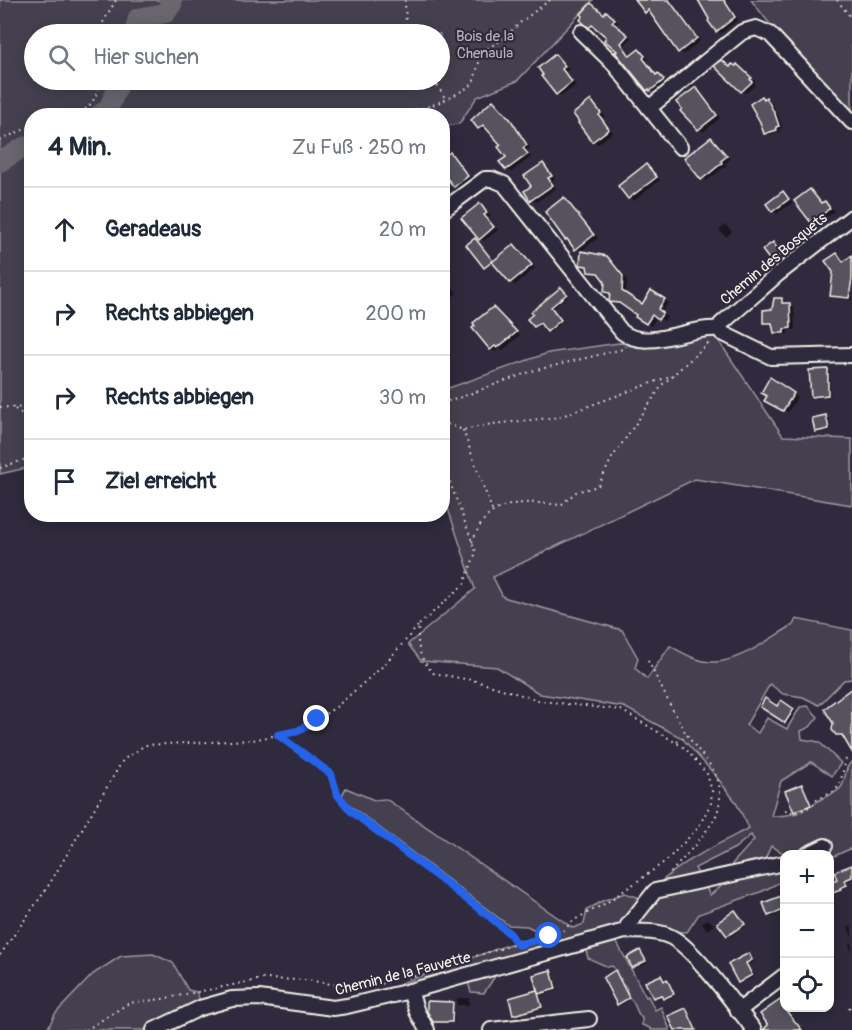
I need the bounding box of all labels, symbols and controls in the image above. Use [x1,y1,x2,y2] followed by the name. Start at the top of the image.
[24,24,450,90] search box
[456,27,514,63] park label: Bois de la Chenaula
[45,41,78,74] icon: search
[93,43,199,71] text: Hier suchen
[48,131,112,163] text: 4 Min.
[292,135,426,160] text: Zu Fuß · 250 m
[717,208,832,309] street label: Chemin des Bosquets
[48,213,81,246] icon: ahead
[105,215,201,243] text: Geradeaus
[379,217,426,242] text: 20 m
[48,297,81,330] icon: right
[105,299,254,327] text: Rechts abbiegen
[365,301,426,326] text: 200 m
[48,381,81,414] icon: right
[105,383,254,411] text: Rechts abbiegen
[379,385,426,410] text: 30 m
[48,465,81,498] icon: arrive
[105,467,216,495] text: Ziel erreicht
[303,705,329,731] route end
[780,850,834,1012] map controls
[780,850,834,904] button: +
[780,904,834,958] button: −
[535,922,561,948] route start
[333,948,473,1000] street label: Chemin de la Fauvette
[780,958,834,1012] button: locate

